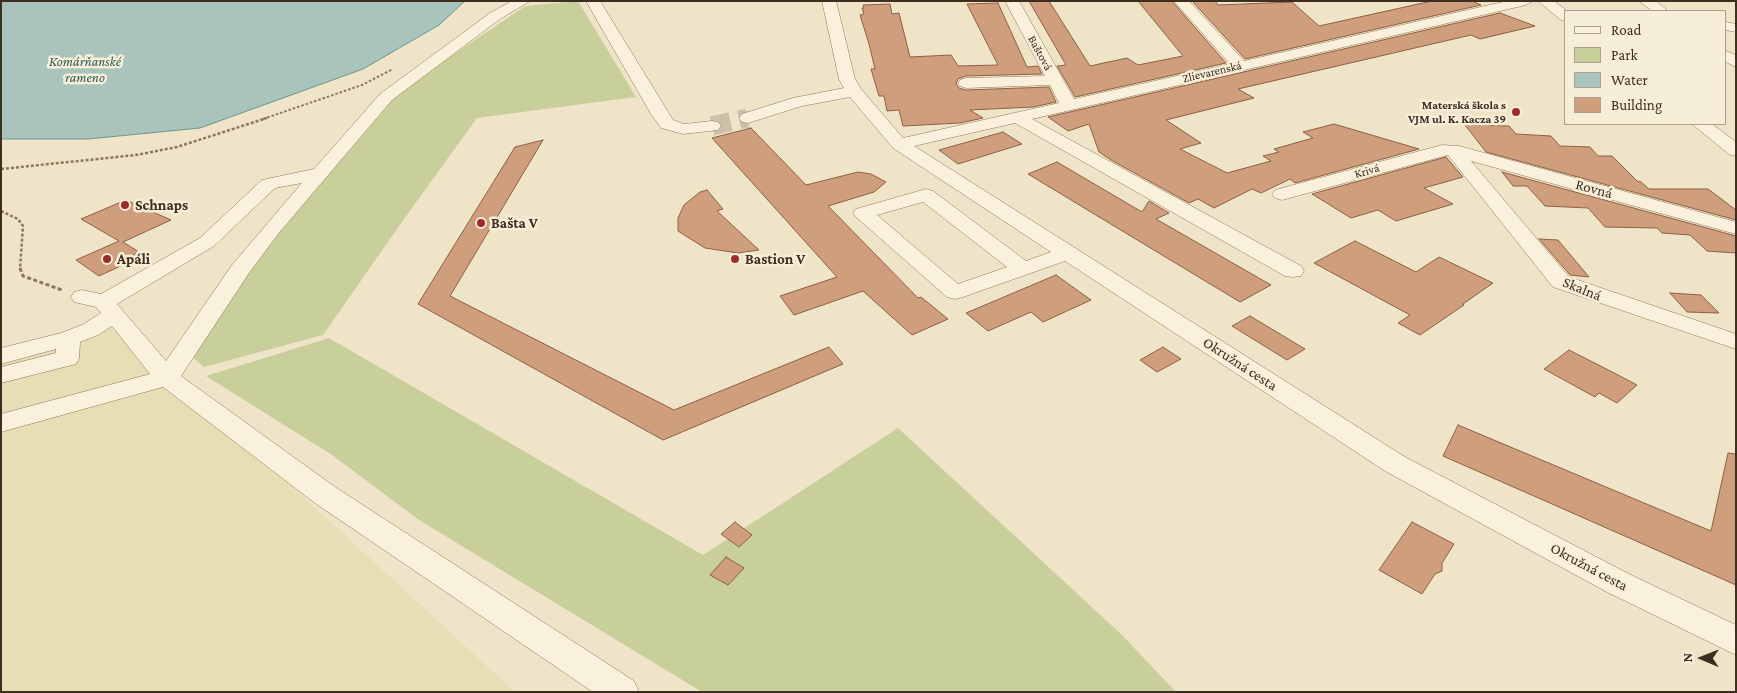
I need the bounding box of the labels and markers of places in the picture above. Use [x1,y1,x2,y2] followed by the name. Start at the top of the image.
[1408,98,1506,126] place label: Materská škola s VJM ul. K. Kacza 39
[1510,106,1522,118] marker: Materská škola s VJM ul. K. Kacza 39
[135,196,188,214] place label: Schnaps
[119,199,131,211] marker: Schnaps
[491,214,538,232] place label: Bašta V
[475,217,487,229] marker: Bašta V
[117,250,150,268] place label: Apáli
[745,250,805,268] place label: Bastion V
[101,253,113,265] marker: Apáli
[729,253,741,265] marker: Bastion V

